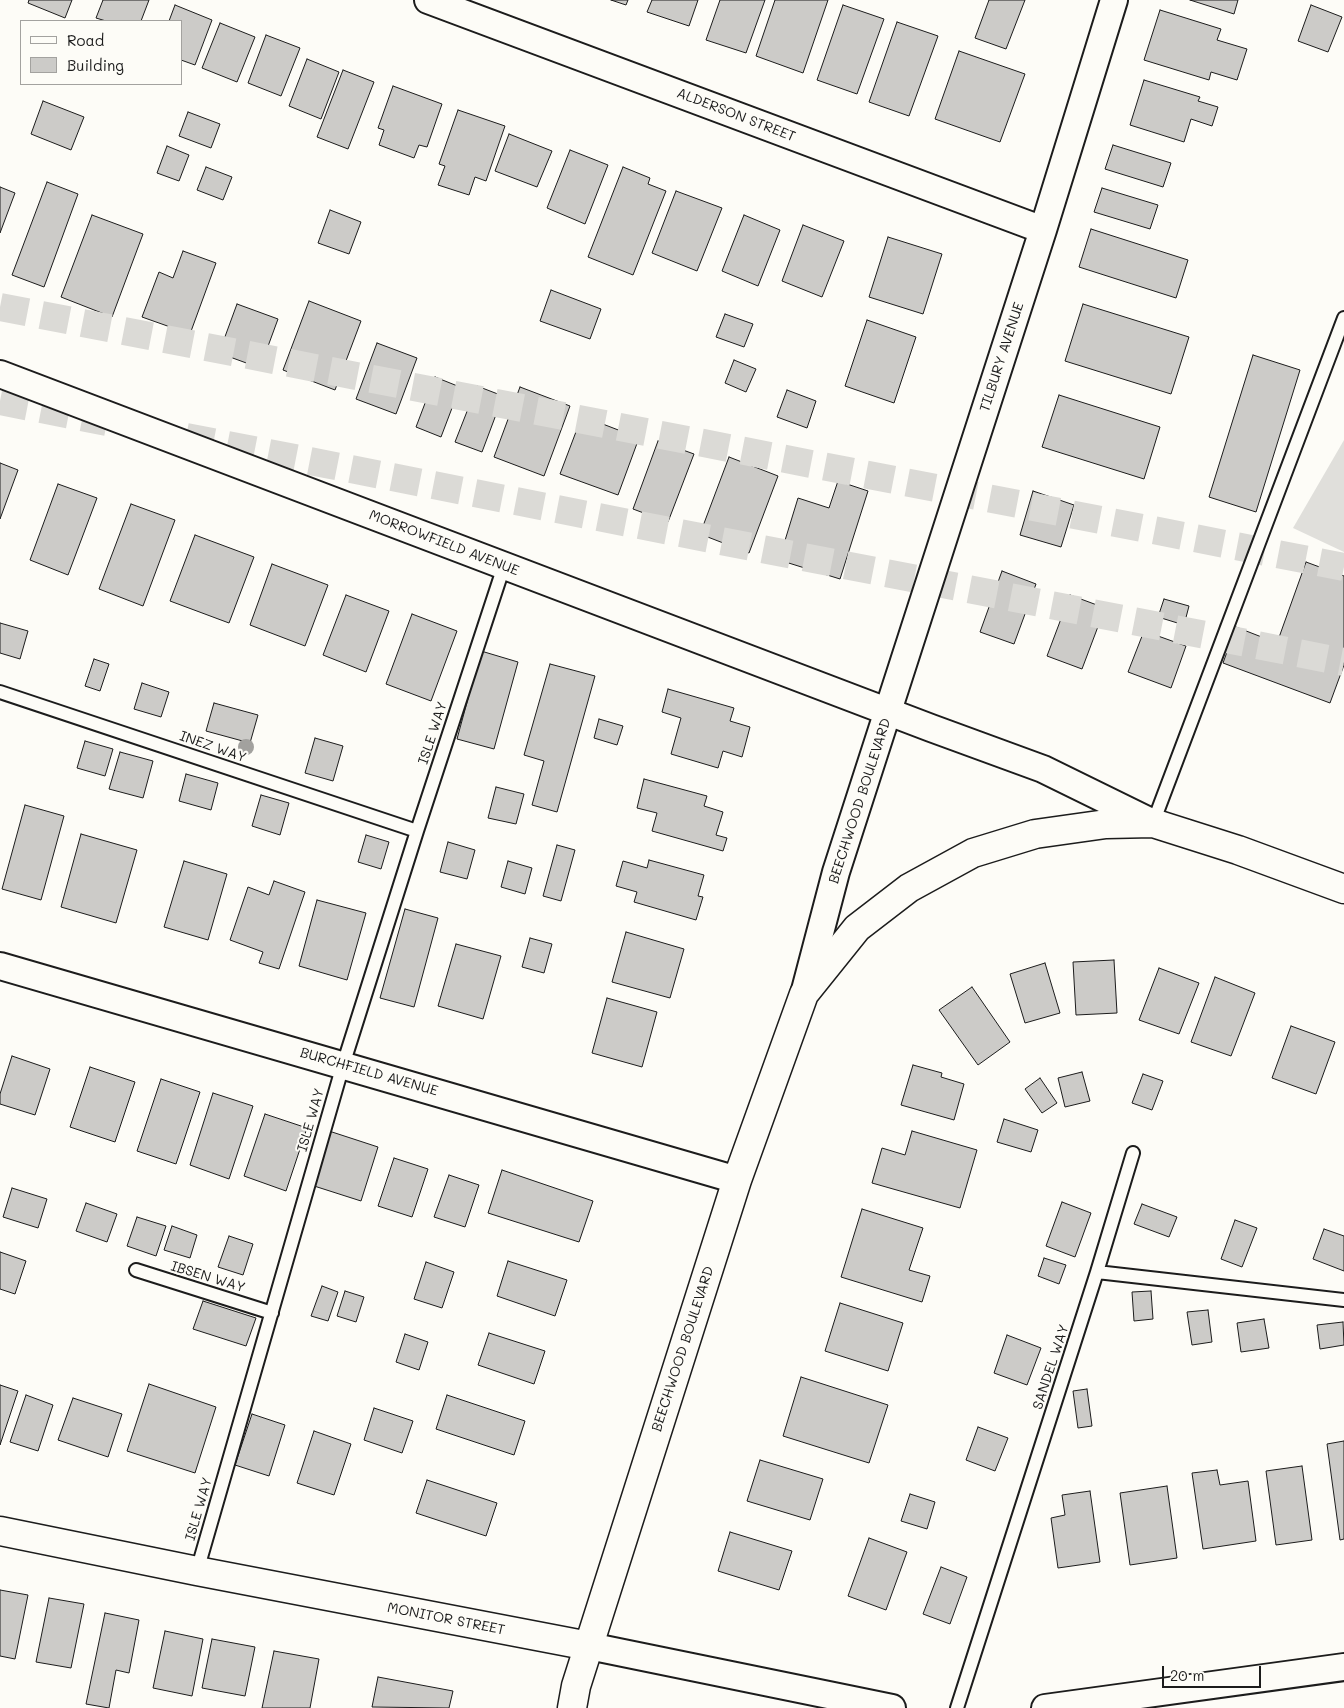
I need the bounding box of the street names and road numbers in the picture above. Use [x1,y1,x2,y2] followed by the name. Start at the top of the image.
[674,85,798,145] street label: ALDERSON STREET
[976,300,1028,414] street label: TILBURY AVENUE
[367,507,521,579] street label: MORROWFIELD AVENUE
[415,699,451,767] street label: ISLE WAY
[825,716,895,886] street label: BEECHWOOD BOULEVARD
[177,728,249,766] street label: INEZ WAY
[298,1044,440,1100] street label: BURCHFIELD AVENUE
[294,1086,328,1154] street label: ISLE WAY
[169,1258,247,1296] street label: IBSEN WAY
[648,1264,718,1434] street label: BEECHWOOD BOULEVARD
[1029,1322,1073,1412] street label: SANDEL WAY
[182,1475,216,1543] street label: ISLE WAY
[386,1599,506,1639] street label: MONITOR STREET

